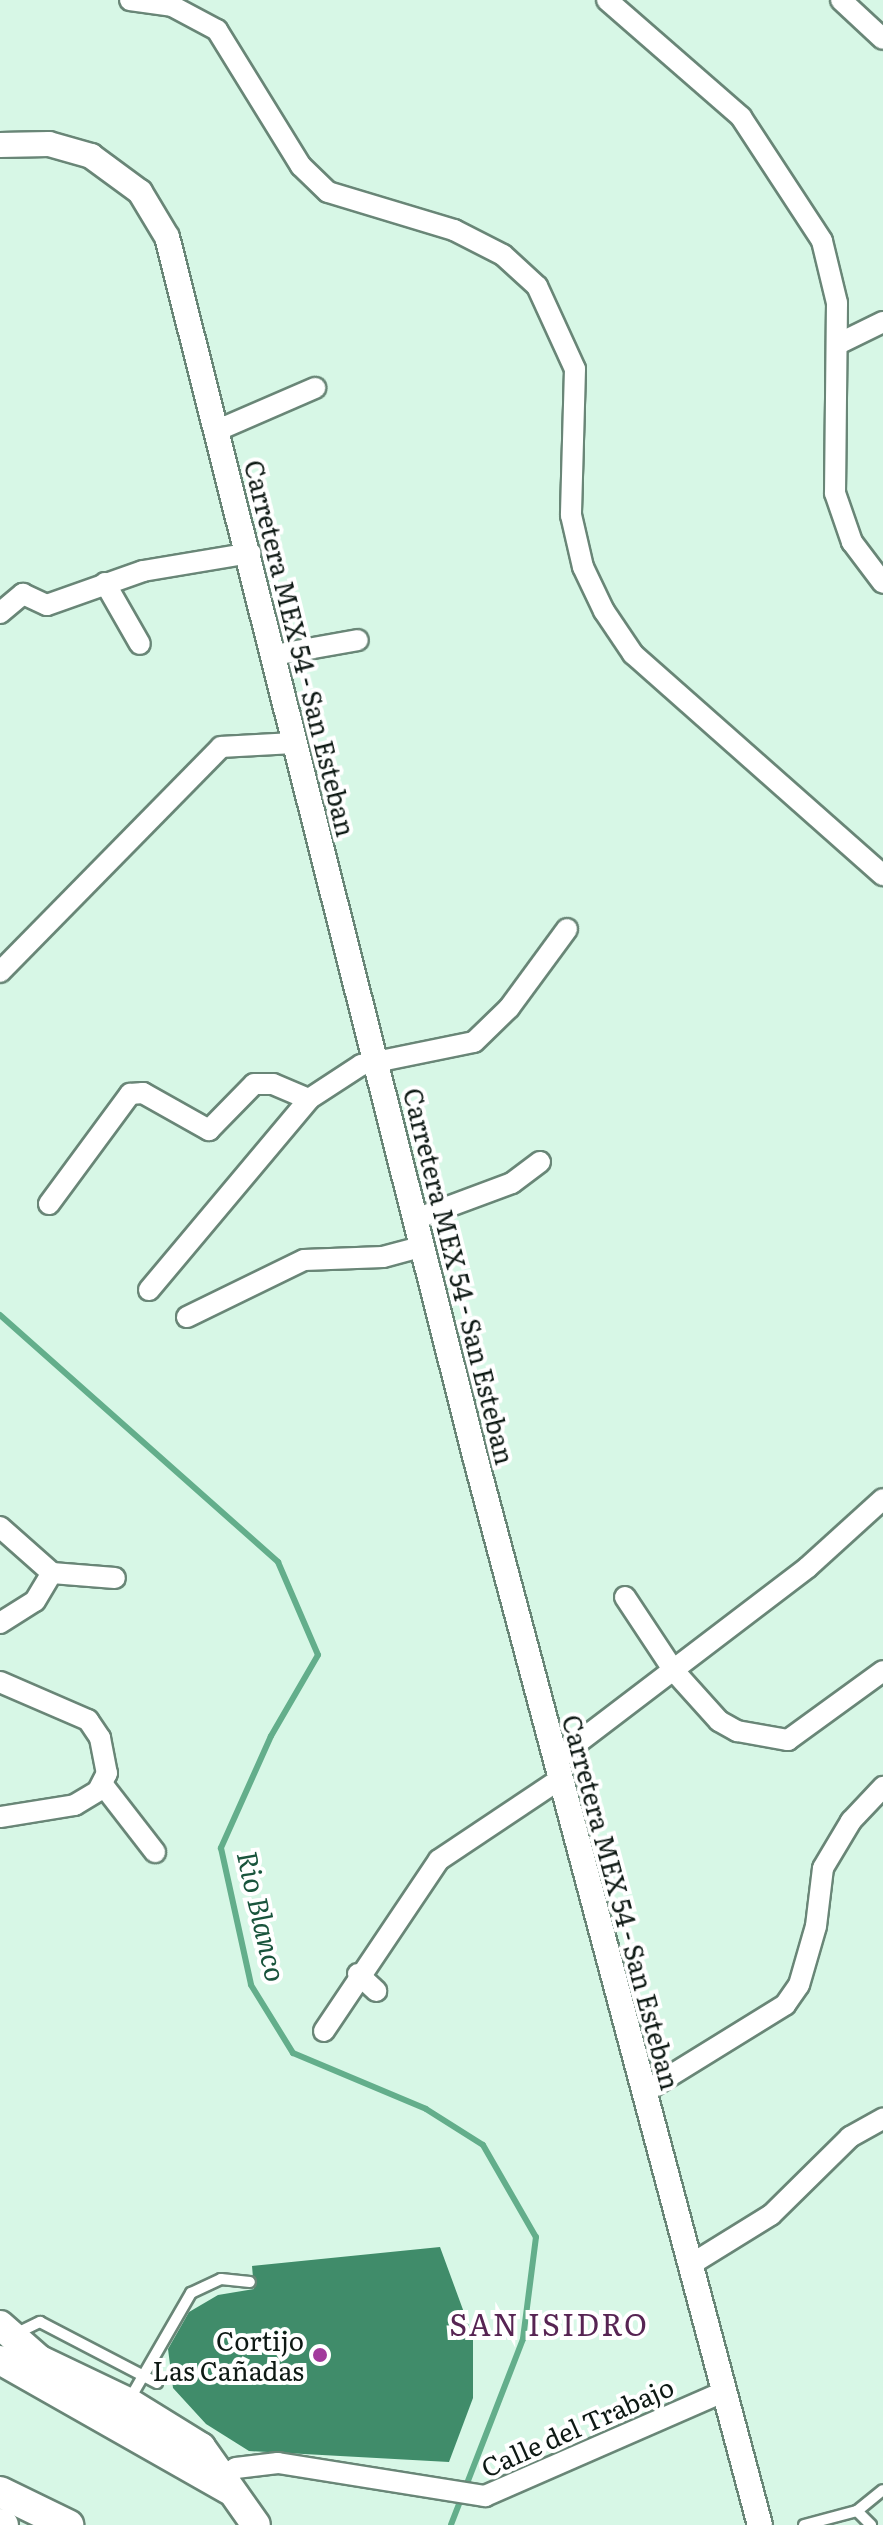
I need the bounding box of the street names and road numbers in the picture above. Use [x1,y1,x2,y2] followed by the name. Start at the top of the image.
[239,457,363,839] street label: Carretera MEX 54 - San Esteban
[398,1085,522,1467] street label: Carretera MEX 54 - San Esteban
[557,1711,687,2093] street label: Carretera MEX 54 - San Esteban
[476,2370,678,2482] street label: Calle del Trabajo

